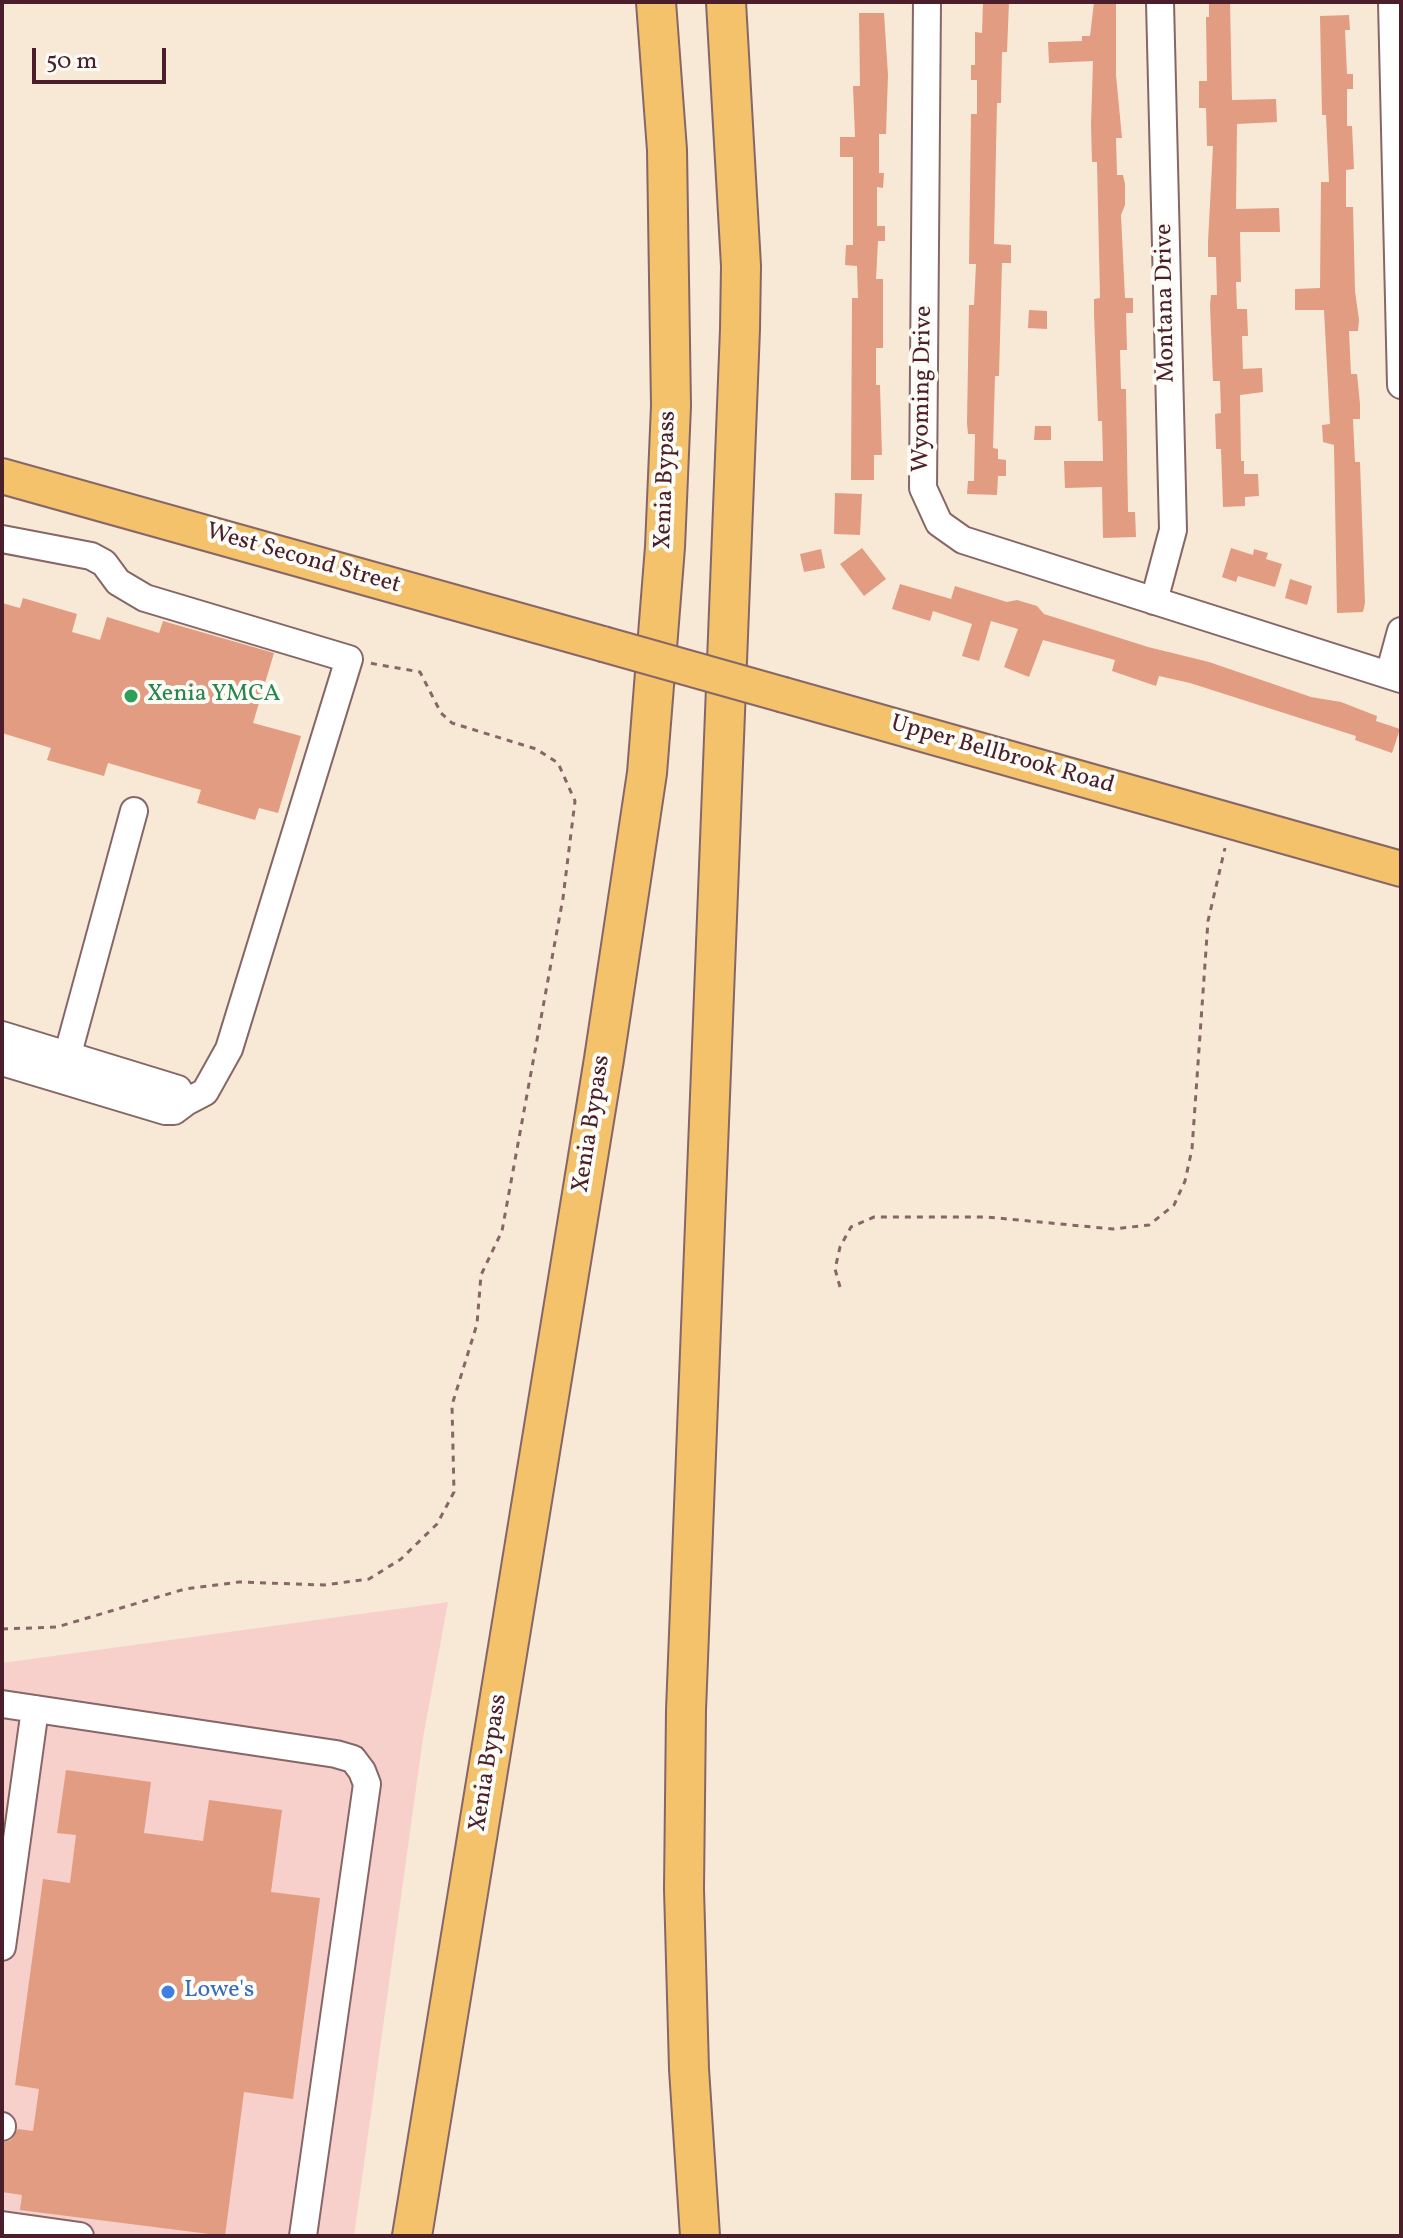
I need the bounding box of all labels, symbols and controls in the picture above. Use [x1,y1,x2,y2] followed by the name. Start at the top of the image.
[36,32,170,82] scale bar
[46,45,98,79] text: 50 m
[1151,223,1183,383] street label: Montana Drive
[908,305,940,473] street label: Wyoming Drive
[650,410,684,550] street label: Xenia Bypass
[203,518,403,602] street label: West Second Street
[147,682,280,710] place label: Xenia YMCA
[122,687,140,705] marker: Xenia YMCA
[887,710,1117,802] street label: Upper Bellbrook Road
[568,1053,618,1195] street label: Xenia Bypass
[465,1692,515,1834] street label: Xenia Bypass
[184,1978,254,2006] place label: Lowe's
[159,1983,177,2001] marker: Lowe's

